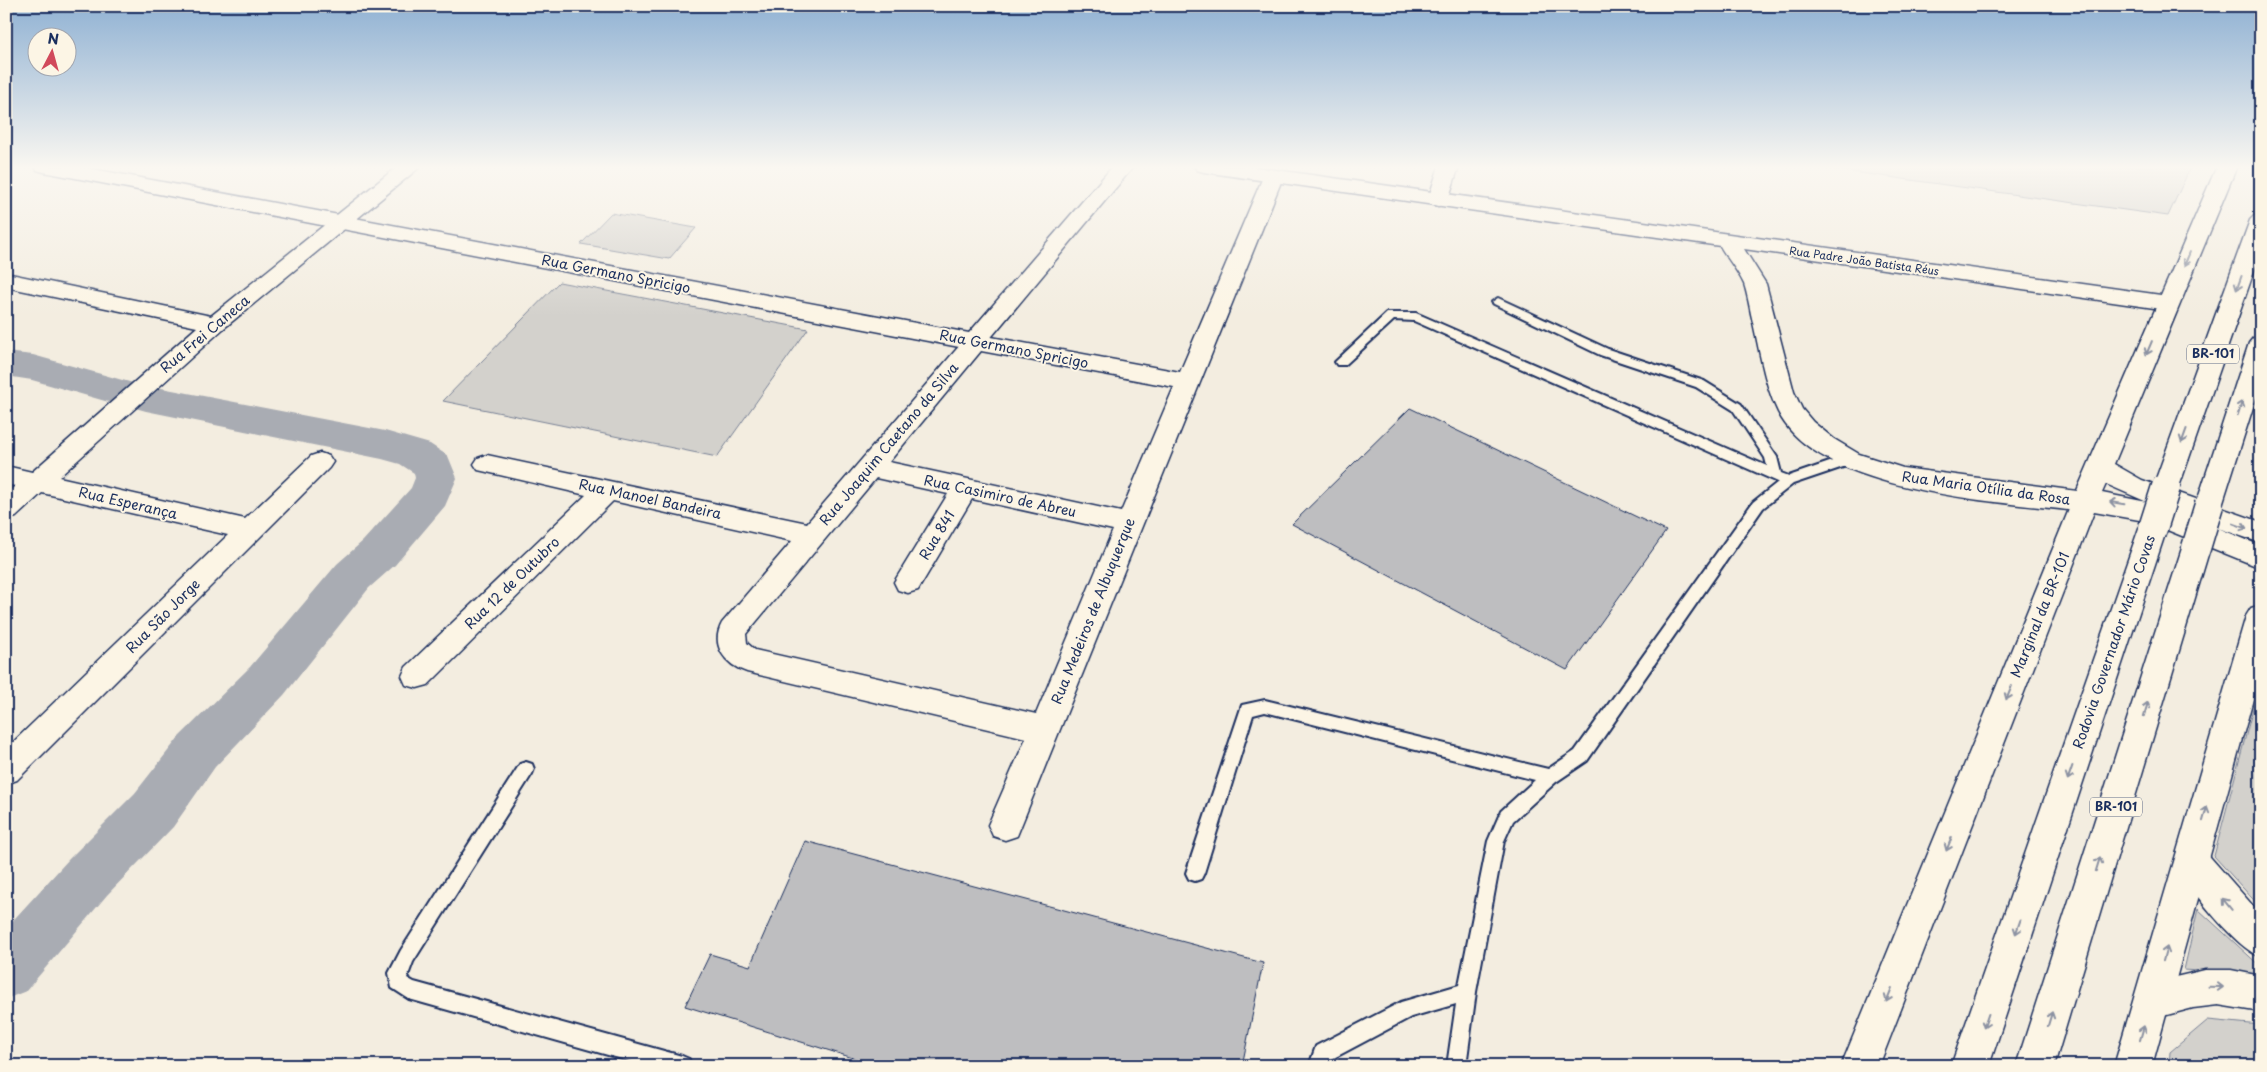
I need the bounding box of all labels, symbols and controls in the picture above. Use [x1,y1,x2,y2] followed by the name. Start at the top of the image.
[28,28,78,78] north arrow
[47,28,60,50] text: N
[1788,242,1940,279] street label: Rua Padre João Batista Réus
[540,249,692,298] street label: Rua Germano Spricigo
[2182,251,2191,266] one-way arrow
[2233,274,2243,290] one-way arrow
[155,290,254,378] street label: Rua Frei Caneca
[938,324,1090,373] street label: Rua Germano Spricigo
[2144,341,2153,356] one-way arrow
[2187,344,2239,364] road number: BR-101
[814,357,963,530] street label: Rua Joaquim Caetano da Silva
[2236,401,2245,417] one-way arrow
[2179,427,2188,443] one-way arrow
[1901,465,2072,510] street label: Rua Maria Otília da Rosa
[922,469,1078,522] street label: Rua Casimiro de Abreu
[577,473,724,524] street label: Rua Manoel Bandeira
[77,481,180,524] street label: Rua Esperança
[2110,498,2126,508] one-way arrow
[914,506,960,563] street label: Rua 841
[1045,514,1140,707] street label: Rua Medeiros de Albuquerque
[2232,522,2248,532] one-way arrow
[459,531,564,634] street label: Rua 12 de Outubro
[2067,532,2160,752] street label: Rodovia Governador Mário Covas
[2005,549,2074,681] street label: Marginal da BR-101
[121,574,205,658] street label: Rua São Jorge
[2004,685,2013,700] one-way arrow
[2142,701,2152,717] one-way arrow
[2065,765,2074,780] one-way arrow
[2090,798,2142,816] road number: BR-101
[2200,806,2210,822] one-way arrow
[1944,836,1953,851] one-way arrow
[2094,857,2103,872] one-way arrow
[2222,898,2233,911] one-way arrow
[2013,919,2022,934] one-way arrow
[2161,947,2170,963] one-way arrow
[2208,982,2224,992] one-way arrow
[1883,987,1893,1002] one-way arrow
[1981,1012,1990,1028] one-way arrow
[2045,1012,2055,1028] one-way arrow
[2138,1026,2148,1042] one-way arrow

